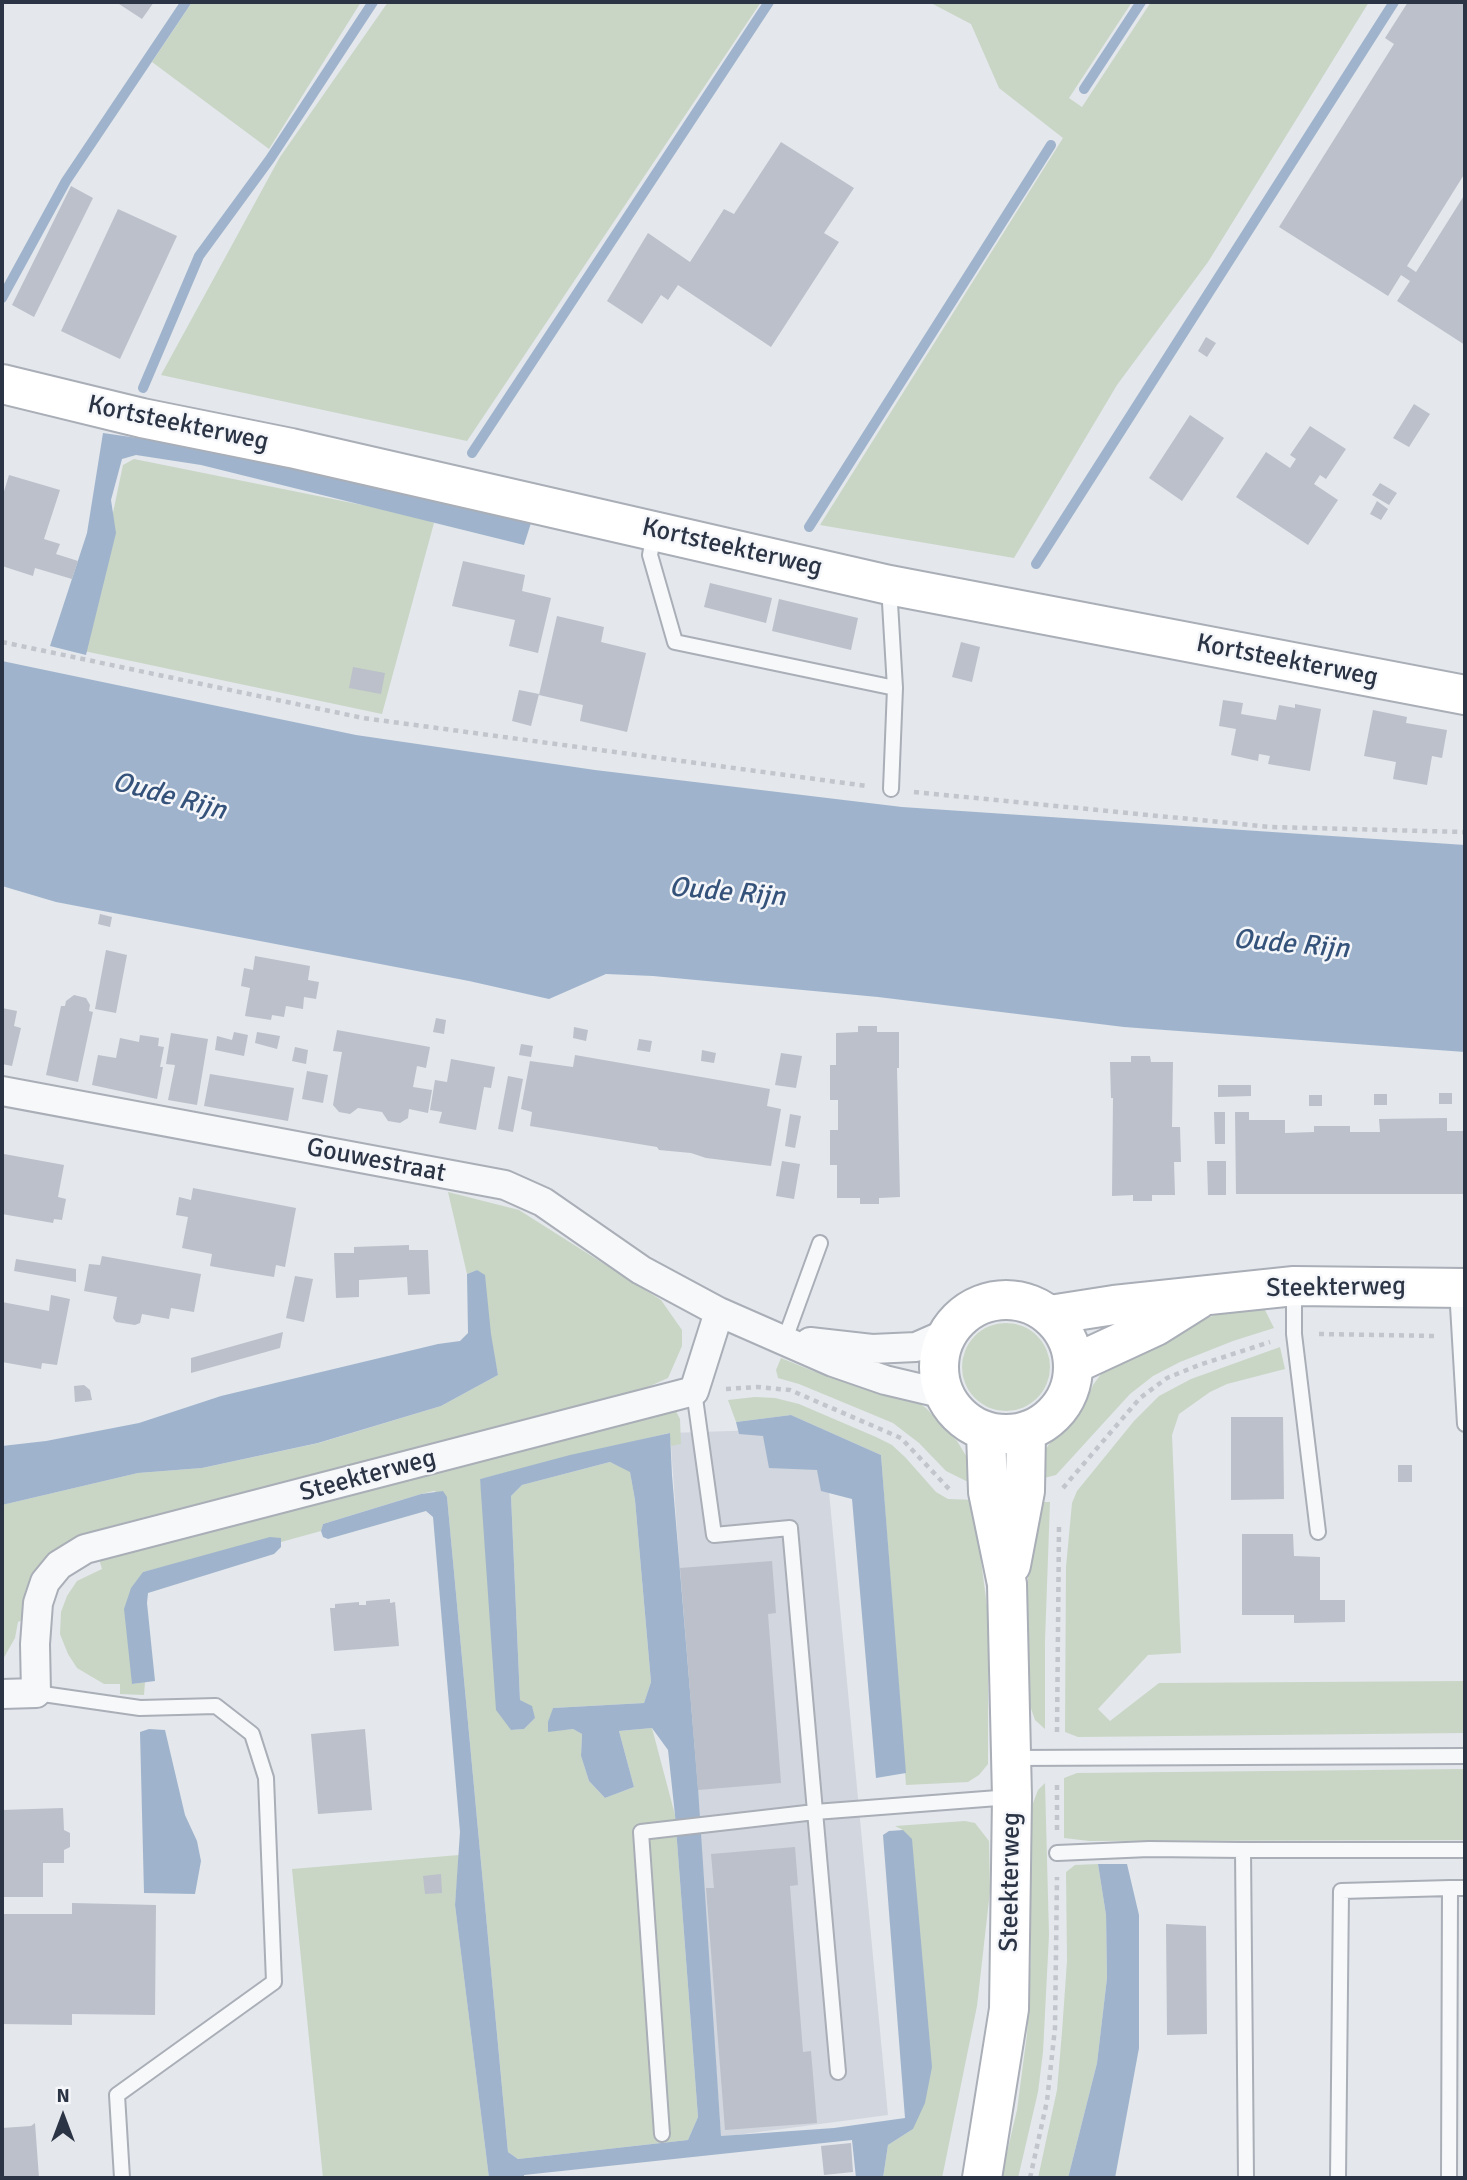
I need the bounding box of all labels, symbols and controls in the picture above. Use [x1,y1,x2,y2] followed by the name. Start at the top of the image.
[85,390,271,458] street label: Kortsteekterweg
[639,512,825,584] street label: Kortsteekterweg
[1194,628,1380,694] street label: Kortsteekterweg
[109,766,229,828] water label: Oude Rijn
[668,871,786,915] water label: Oude Rijn
[1232,923,1350,967] water label: Oude Rijn
[304,1132,448,1190] street label: Gouwestraat
[1266,1271,1406,1305] street label: Steekterweg
[297,1443,439,1509] street label: Steekterweg
[994,1812,1028,1952] street label: Steekterweg
[28,2082,98,2152] north arrow
[56,2084,70,2108] text: N

